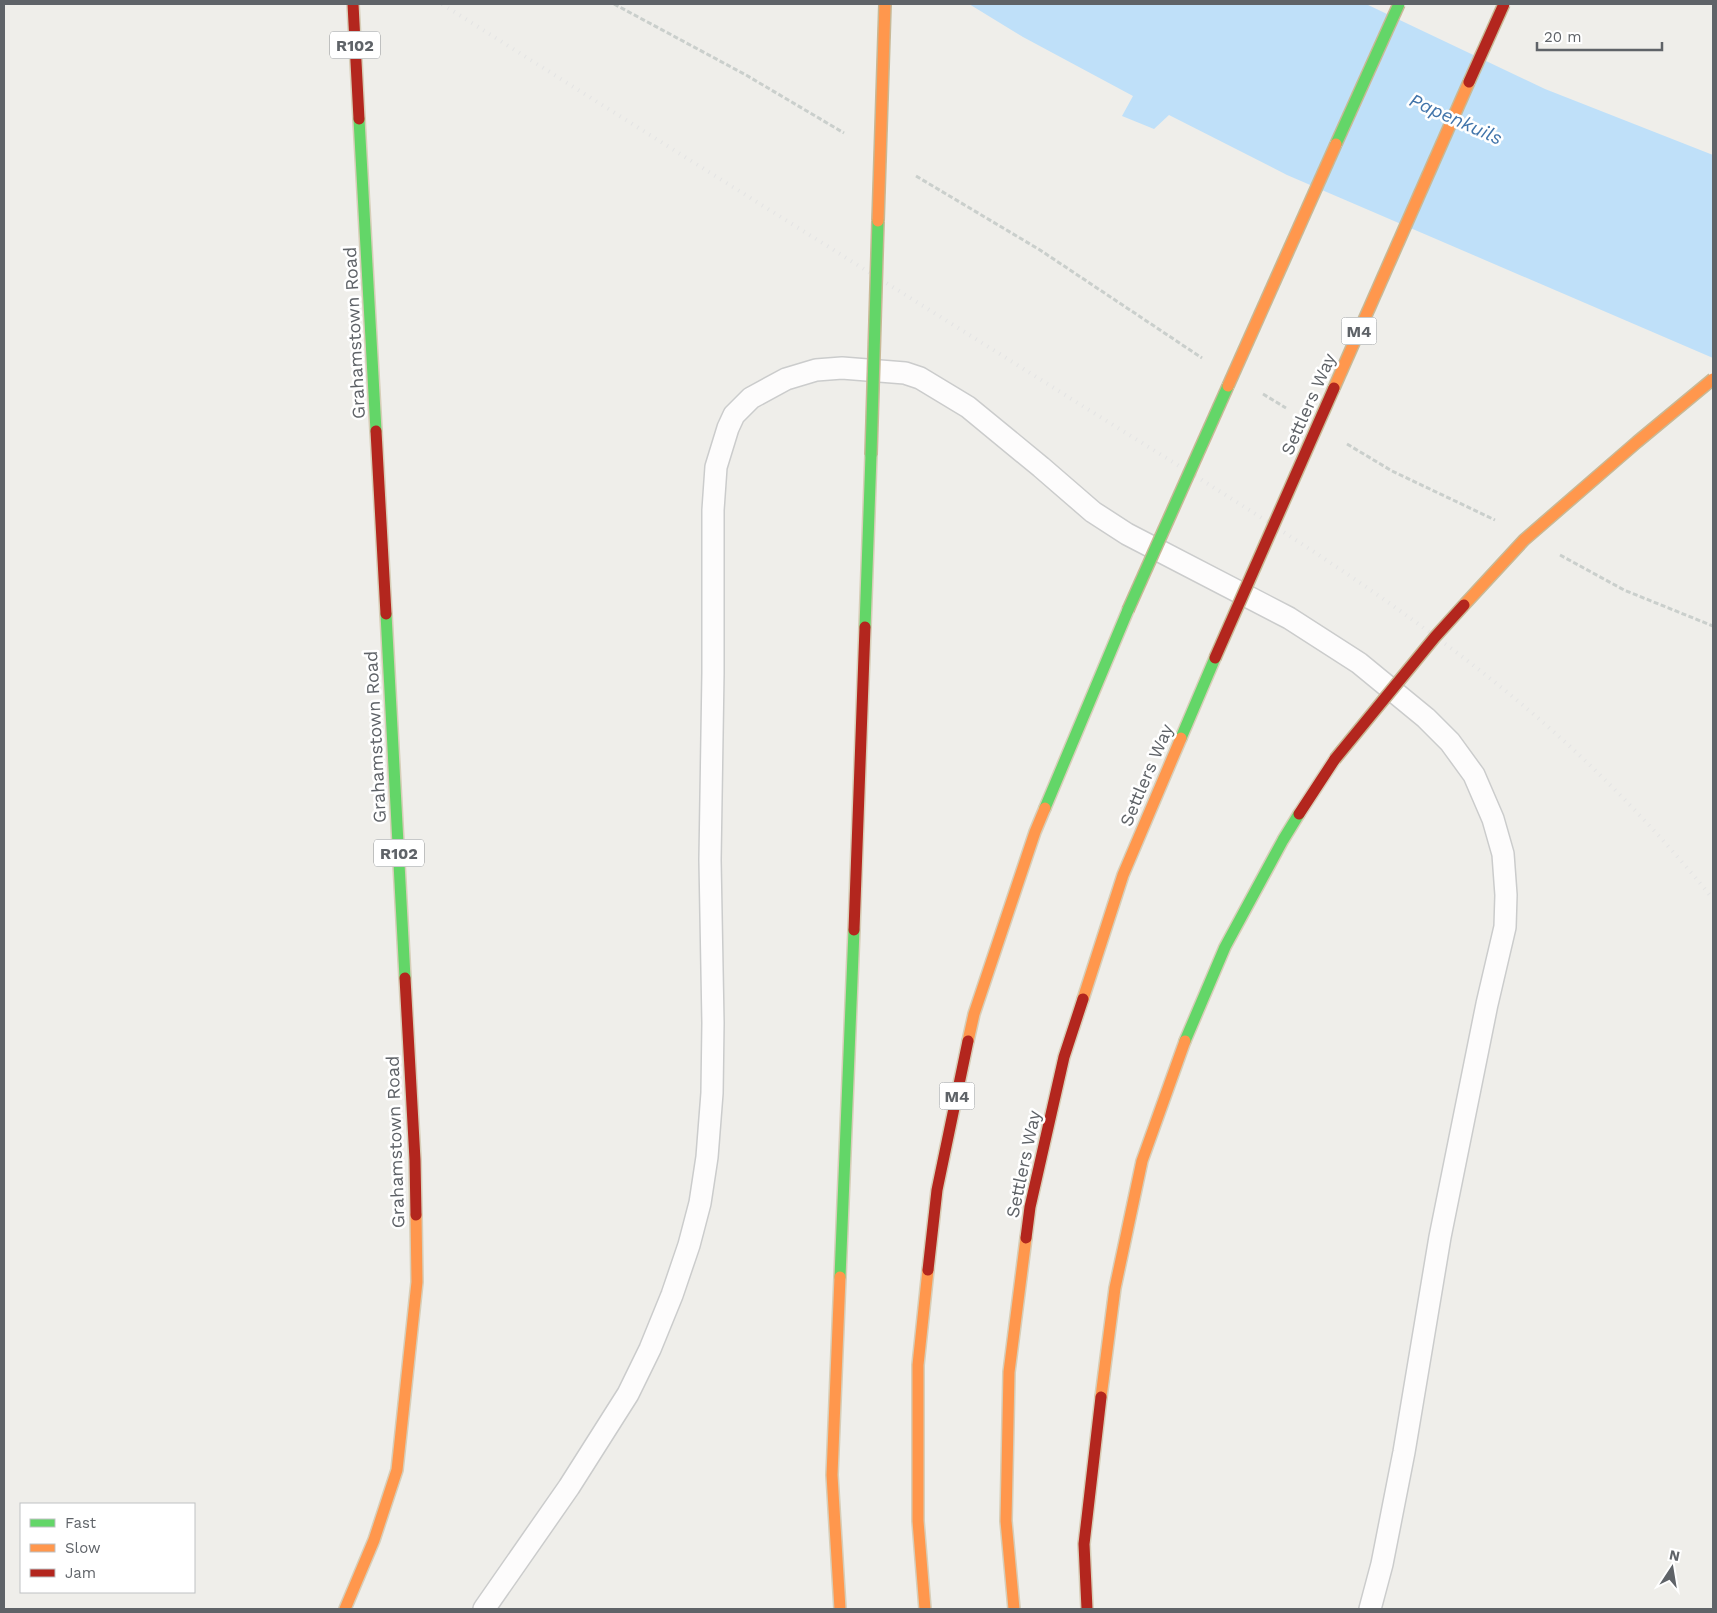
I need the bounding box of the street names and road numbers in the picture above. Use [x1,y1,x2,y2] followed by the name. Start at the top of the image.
[330,32,380,58] road number: R102
[339,246,369,420] street label: Grahamstown Road
[1342,318,1376,344] road number: M4
[1276,349,1340,458] street label: Settlers Way
[360,650,390,824] street label: Grahamstown Road
[1115,720,1177,829] street label: Settlers Way
[374,840,424,866] road number: R102
[381,1055,409,1229] street label: Grahamstown Road
[940,1082,974,1110] road number: M4
[1001,1108,1045,1220] street label: Settlers Way

